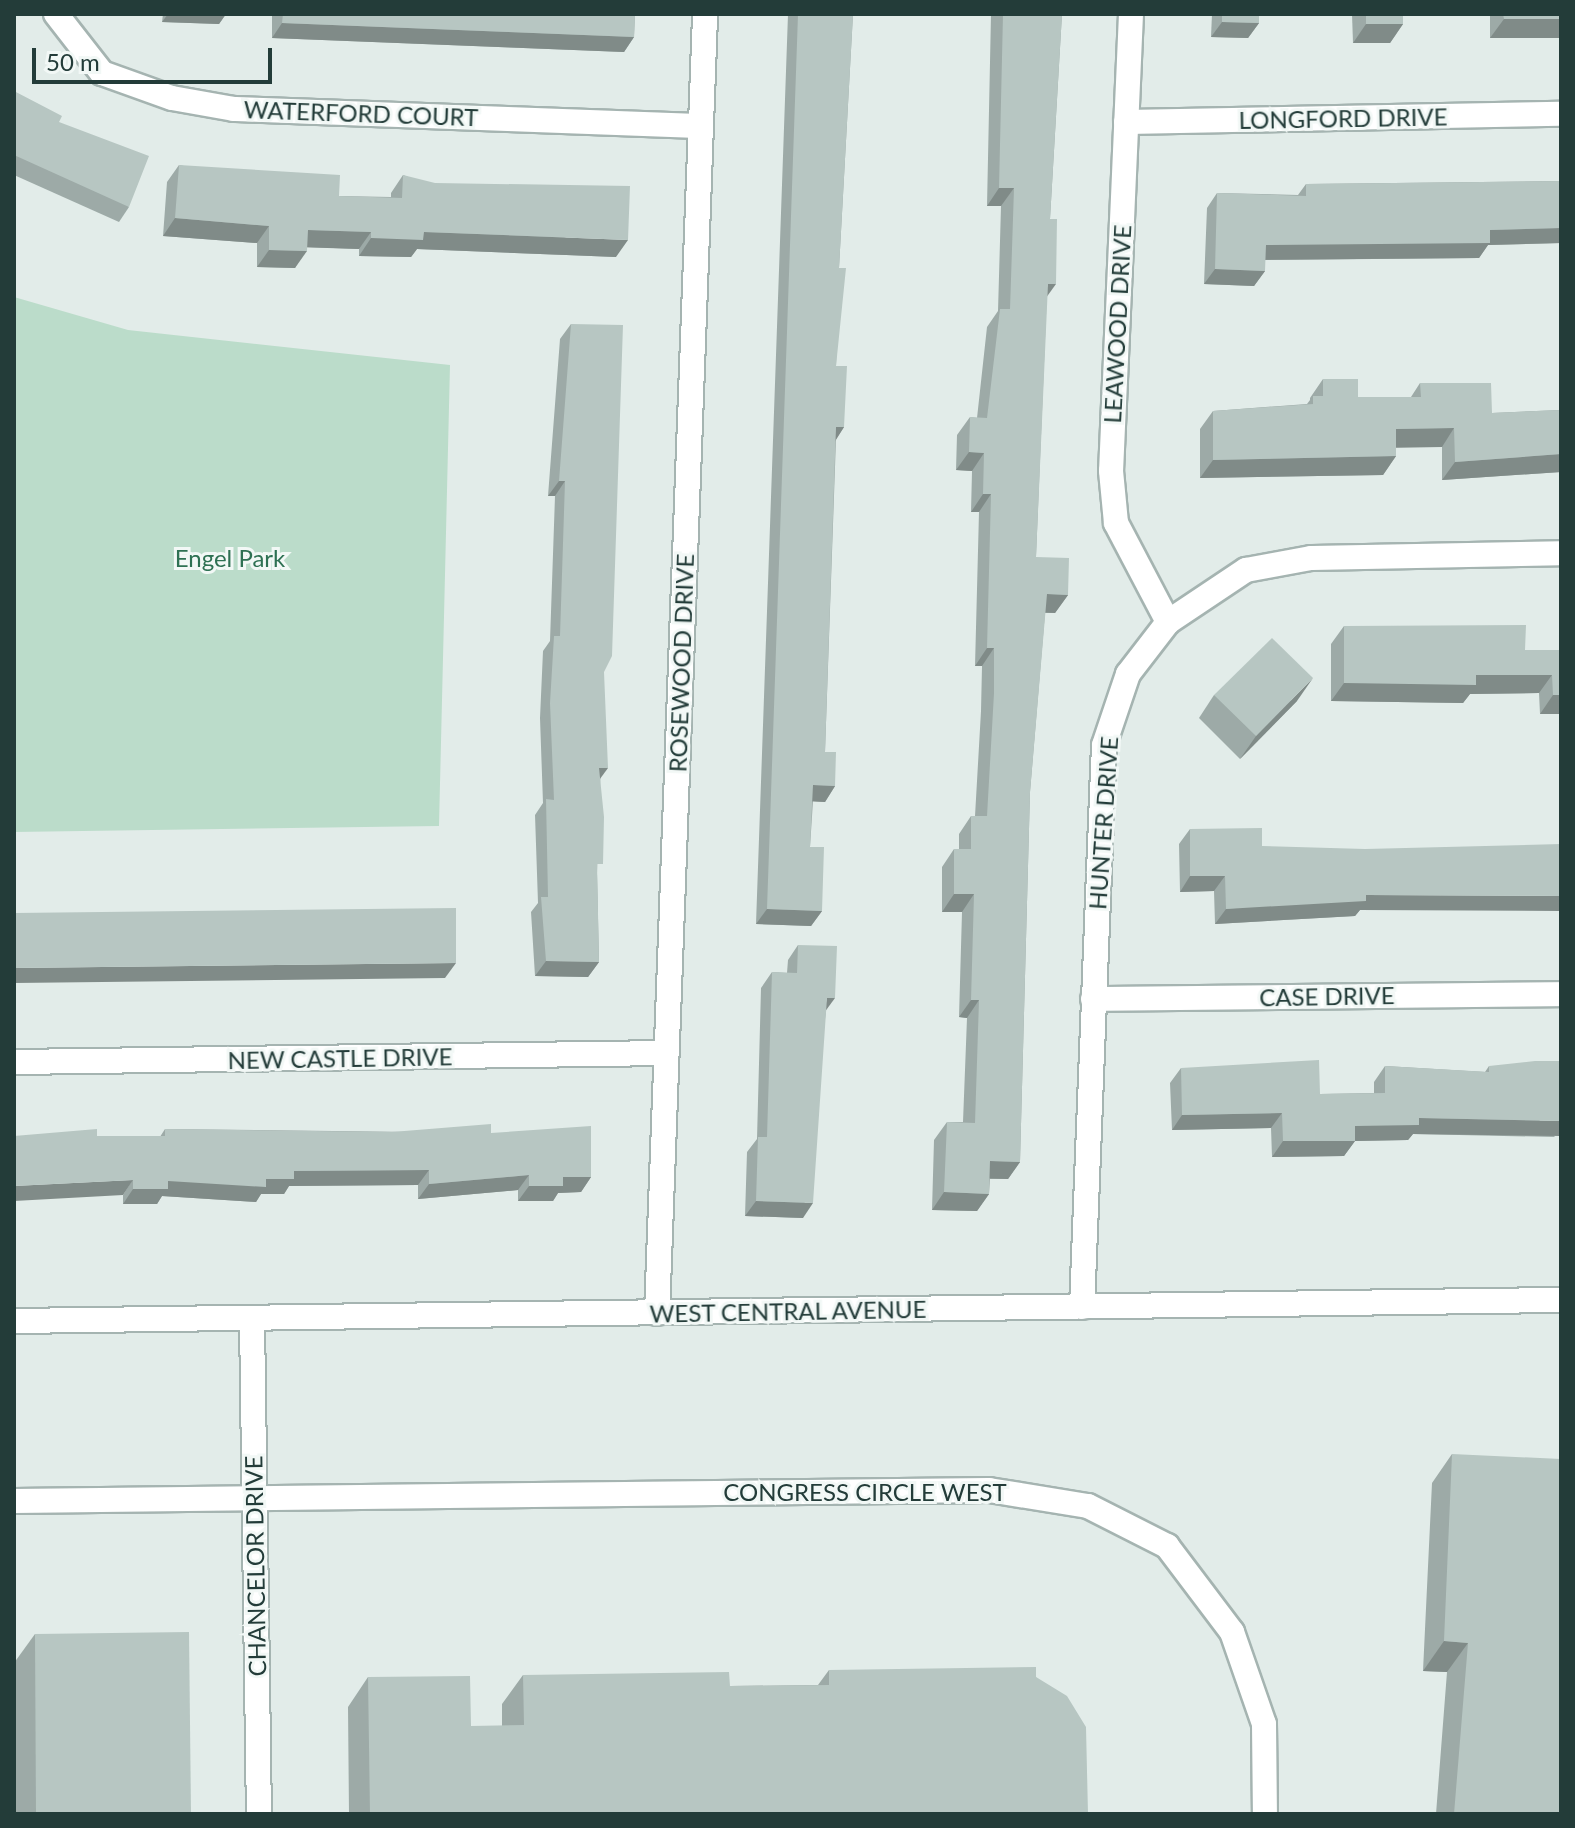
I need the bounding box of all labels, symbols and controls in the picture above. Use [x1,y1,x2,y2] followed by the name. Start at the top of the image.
[36,32,276,82] scale bar
[46,47,100,76] text: 50 m
[243,95,479,131] street label: WATERFORD COURT
[1238,102,1448,134] street label: LONGFORD DRIVE
[1097,224,1137,424] street label: LEAWOOD DRIVE
[175,544,285,572] park label: Engel Park
[663,553,699,773] street label: ROSEWOOD DRIVE
[1083,735,1123,911] street label: HUNTER DRIVE
[1259,980,1395,1012] street label: CASE DRIVE
[227,1042,453,1074] street label: NEW CASTLE DRIVE
[648,1294,928,1328] street label: WEST CENTRAL AVENUE
[239,1455,271,1677] street label: CHANCELOR DRIVE
[723,1478,1007,1506] street label: CONGRESS CIRCLE WEST

